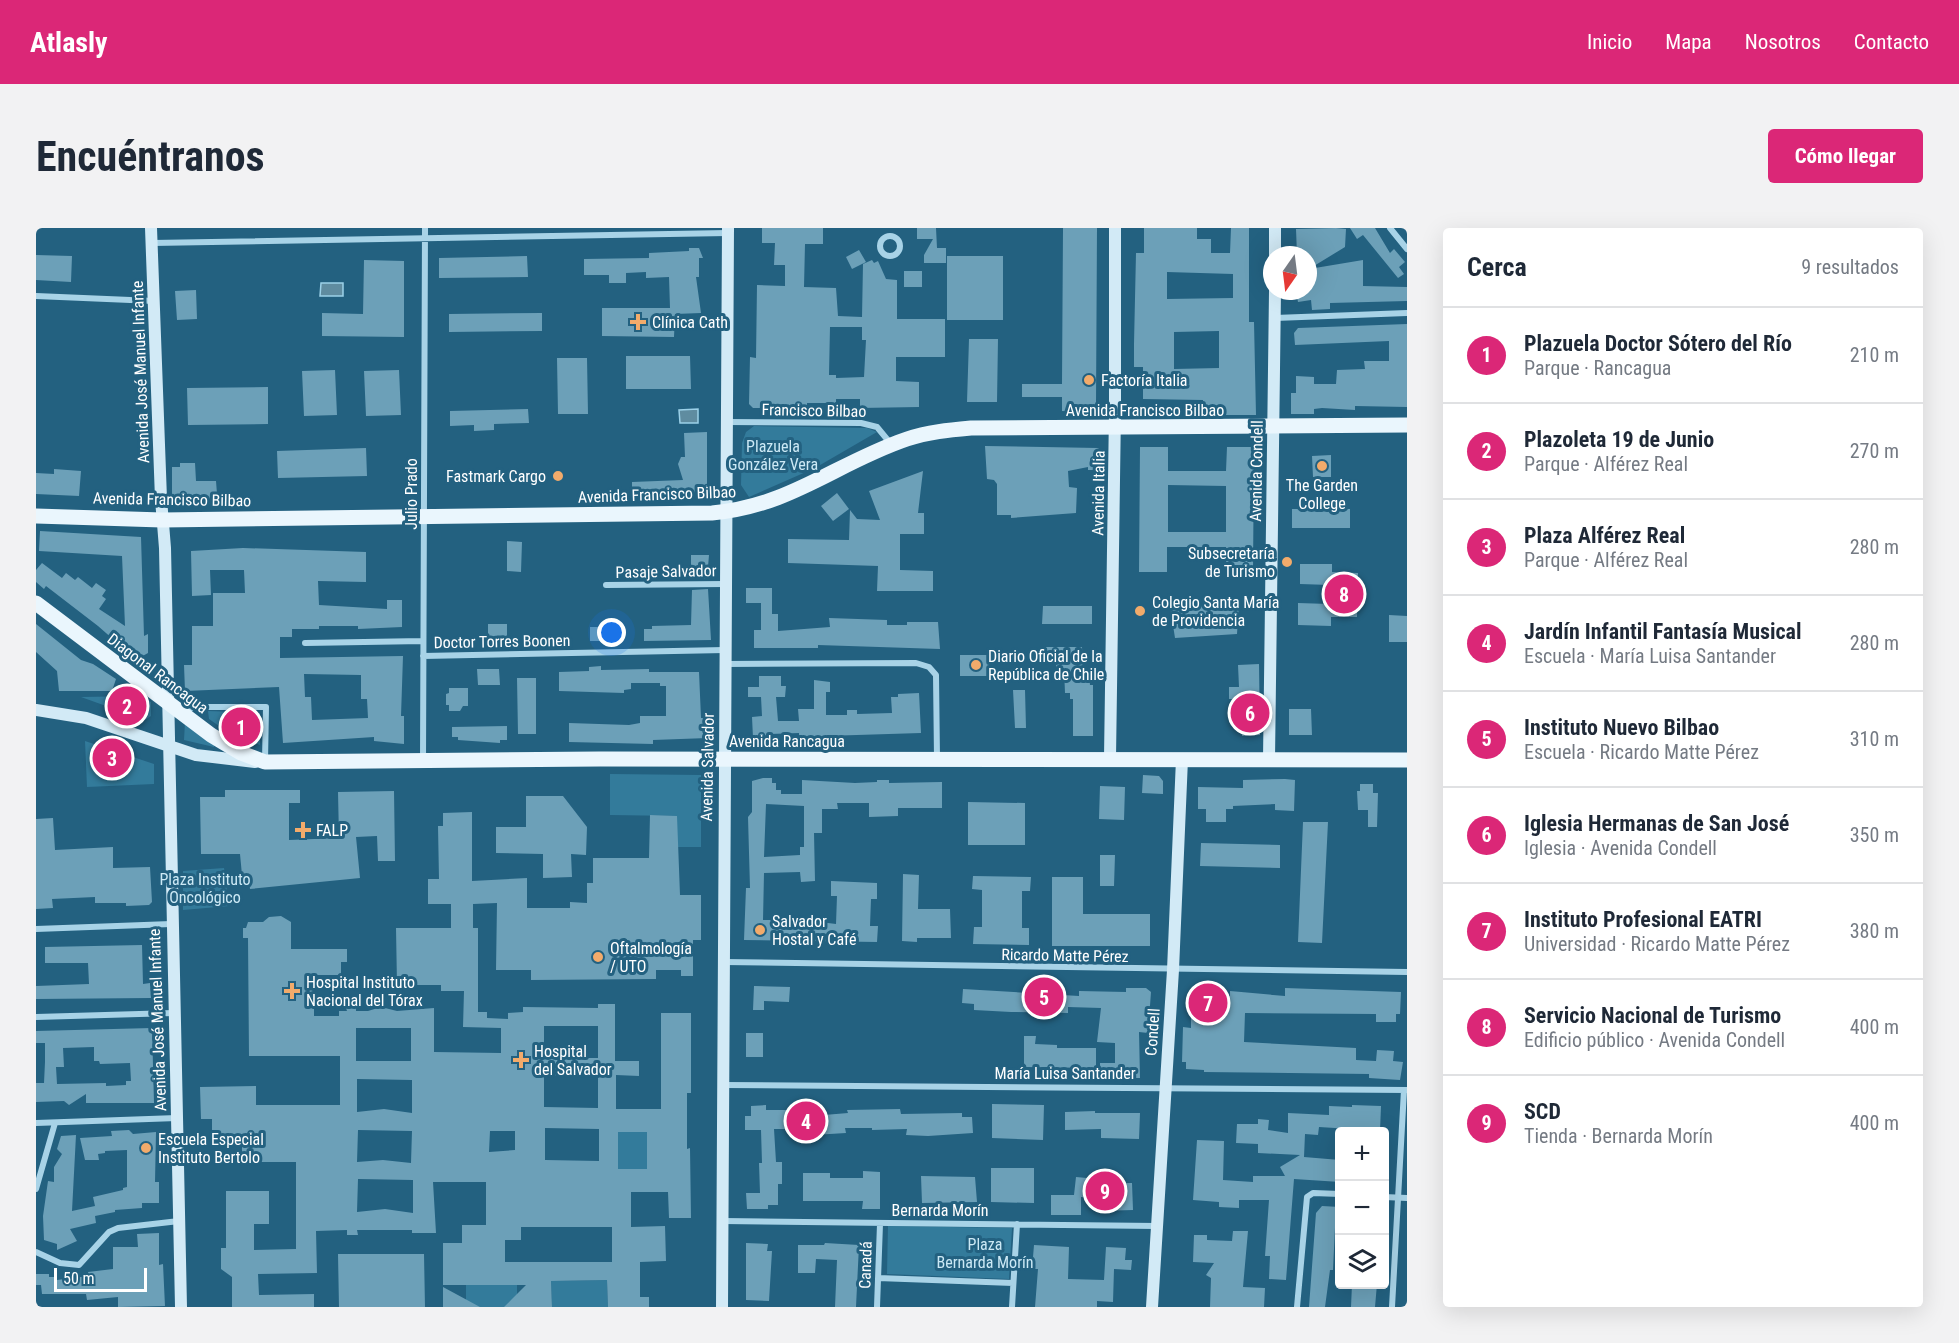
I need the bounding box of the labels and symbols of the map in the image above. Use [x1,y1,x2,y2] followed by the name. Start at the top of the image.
[1263,246,1317,300] north arrow
[128,280,153,464] street label: Avenida José Manuel Infante
[629,313,647,331] marker: Clínica Cath
[652,313,728,332] place label: Clínica Cath
[1101,371,1187,390] place label: Factoría Italia
[1082,373,1096,387] marker: Factoría Italia
[762,400,866,421] street label: Francisco Bilbao
[1066,401,1224,420] street label: Avenida Francisco Bilbao
[1246,420,1267,522] street label: Avenida Condell
[728,437,818,474] park label: Plazuela González Vera
[1088,450,1109,536] street label: Avenida Italia
[402,458,421,530] street label: Julio Prado
[1315,459,1329,473] marker: The Garden College
[446,467,546,486] place label: Fastmark Cargo
[551,469,565,483] marker: Fastmark Cargo
[1286,476,1358,513] place label: The Garden College
[578,482,736,507] street label: Avenida Francisco Bilbao
[93,489,251,510] street label: Avenida Francisco Bilbao
[1188,544,1275,581] place label: Subsecretaría de Turismo
[1280,555,1294,569] marker: Subsecretaría de Turismo
[615,561,717,582] street label: Pasaje Salvador
[1324,572,1364,616] pin: 8
[1152,593,1279,630] place label: Colegio Santa María de Providencia
[1133,604,1147,618] marker: Colegio Santa María de Providencia
[597,618,626,647] your location
[104,629,212,718] street label: Diagonal Rancagua
[433,631,571,652] street label: Doctor Torres Boonen
[988,647,1104,684] place label: Diario Oficial de la República de Chile
[969,658,983,672] marker: Diario Oficial de la República de Chile
[108,684,146,728] pin: 2
[1230,690,1270,736] pin: 6
[222,704,260,750] pin: 1
[697,712,718,821] street label: Avenida Salvador
[729,732,845,751] street label: Avenida Rancagua
[92,736,132,780] pin: 3
[294,821,312,839] marker: FALP
[316,821,348,840] place label: FALP
[159,870,251,907] park label: Plaza Instituto Oncológico
[772,912,856,949] place label: Salvador Hostal y Café
[753,923,767,937] marker: Salvador Hostal y Café
[145,928,170,1112] street label: Avenida José Manuel Infante
[610,939,692,976] place label: Oftalmología / UTO
[1001,945,1129,966] street label: Ricardo Matte Pérez
[591,950,605,964] marker: Oftalmología / UTO
[306,973,423,1010] place label: Hospital Instituto Nacional del Tórax
[1024,974,1064,1020] pin: 5
[1188,980,1228,1026] pin: 7
[283,982,301,1000] marker: Hospital Instituto Nacional del Tórax
[1141,1008,1164,1056] street label: Condell
[534,1042,612,1079] place label: Hospital del Salvador
[512,1051,530,1069] marker: Hospital del Salvador
[994,1064,1136,1083] street label: María Luisa Santander
[786,1098,826,1144] pin: 4
[158,1130,264,1167] place label: Escuela Especial Instituto Bertolo
[139,1141,153,1155] marker: Escuela Especial Instituto Bertolo
[1086,1168,1124,1214] pin: 9
[891,1201,989,1220] street label: Bernarda Morín
[936,1235,1034,1272] park label: Plaza Bernarda Morín
[855,1241,876,1289] street label: Canadá
[54,1265,147,1292] scale bar

